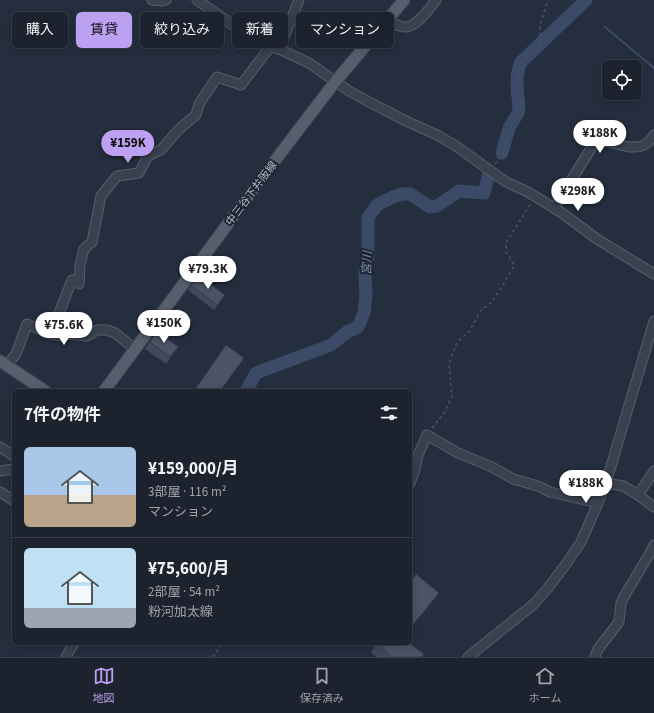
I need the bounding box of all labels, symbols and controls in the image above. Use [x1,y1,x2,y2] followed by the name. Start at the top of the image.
[12,12,68,48] chip: 購入
[76,12,132,48] chip: 賃貸
[140,12,224,48] chip: 絞り込み
[232,12,288,48] chip: 新着
[296,12,394,48] chip: マンション
[602,60,642,100] map controls
[602,60,642,100] button: locate
[572,120,628,154] pin: ¥188K
[582,124,618,142] text: ¥188K
[100,130,156,164] pin: ¥159K
[110,134,146,152] text: ¥159K
[222,158,281,229] street label: 中三谷下井阪線
[550,178,606,212] pin: ¥298K
[560,182,596,200] text: ¥298K
[359,249,376,275] water label: 宮川
[175,256,241,290] pin: ¥79.3K
[188,260,228,278] text: ¥79.3K
[136,310,192,344] pin: ¥150K
[31,312,97,346] pin: ¥75.6K
[146,314,182,332] text: ¥150K
[44,316,84,334] text: ¥75.6K
[378,402,400,424] icon: filters
[24,403,101,427] text: 7件の物件
[148,457,239,481] text: ¥159,000/月
[56,463,104,511] icon: home
[558,470,614,504] pin: ¥188K
[568,474,604,492] text: ¥188K
[148,483,226,501] text: 3部屋 · 116 m²
[148,503,213,521] text: マンション
[148,557,230,581] text: ¥75,600/月
[56,564,104,612] icon: home
[148,583,220,601] text: 2部屋 · 54 m²
[148,603,213,621] text: 粉河加太線
[93,665,115,706] tab: 地図
[300,665,344,706] tab: 保存済み
[529,665,561,706] tab: ホーム

